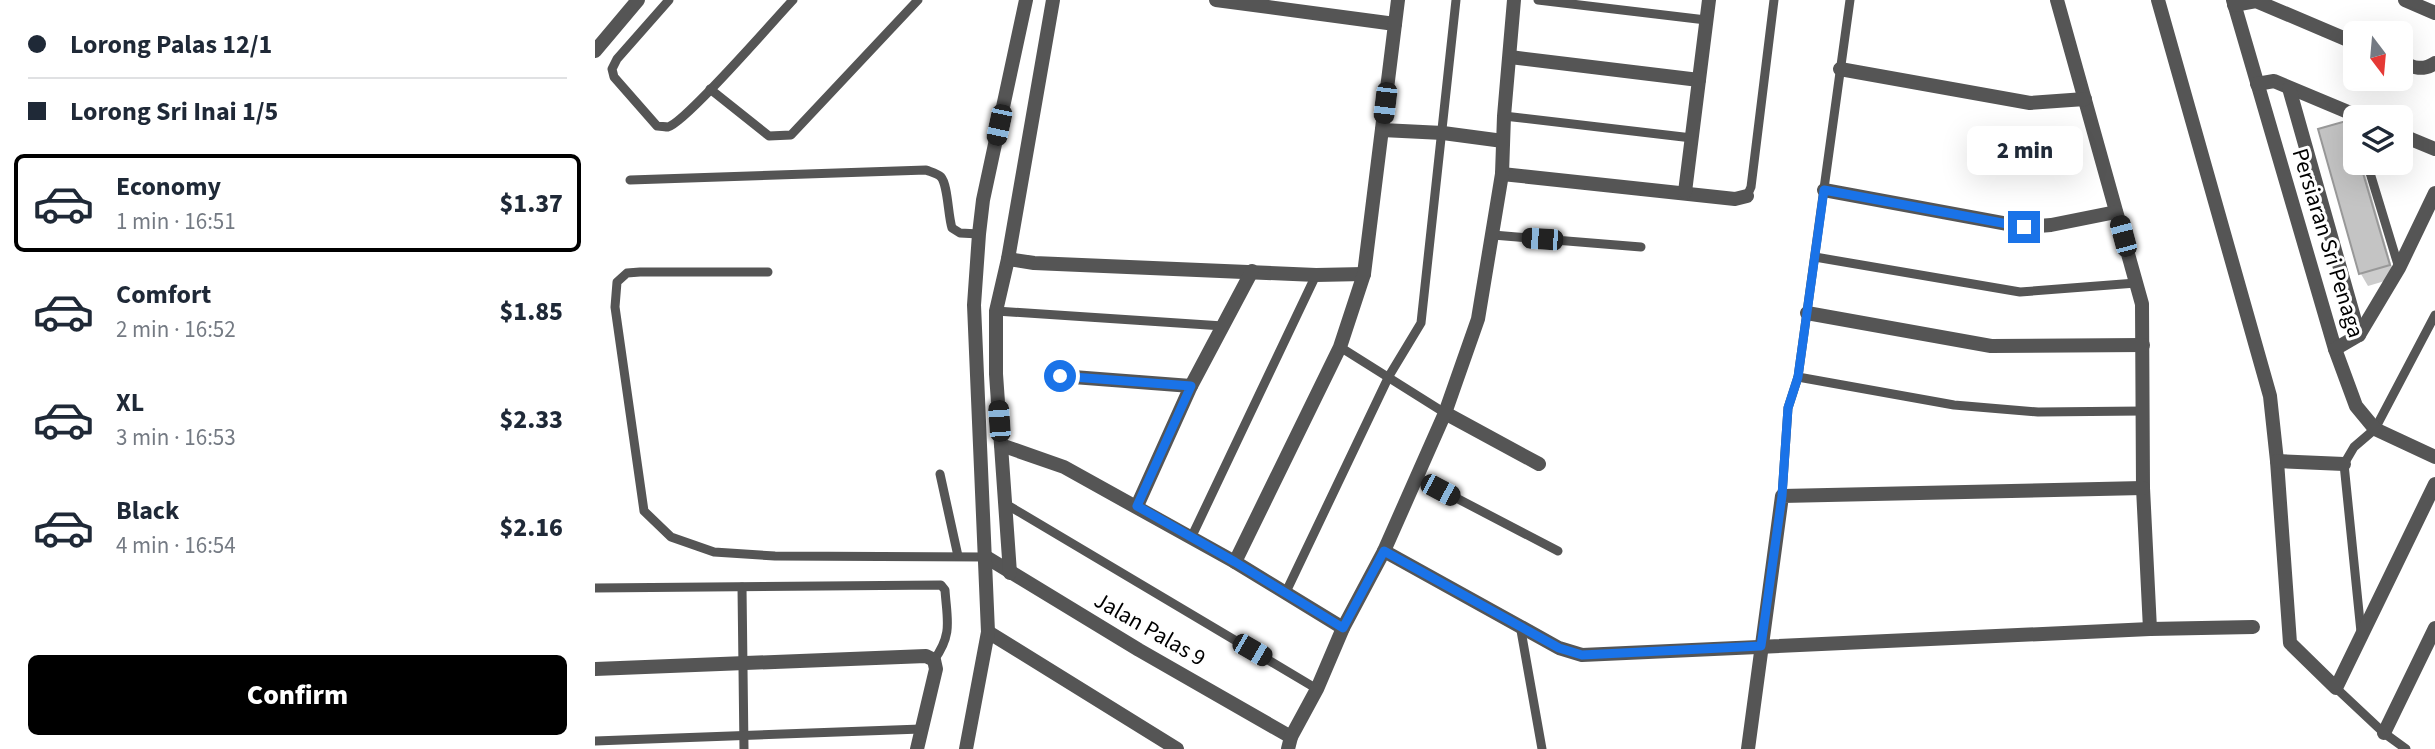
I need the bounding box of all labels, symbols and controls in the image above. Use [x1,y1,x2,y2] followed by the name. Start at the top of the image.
[2343,21,2413,91] north arrow
[2343,21,2413,175] map controls
[70,26,272,63] text: Lorong Palas 12/1
[1373,81,1398,125] car
[70,93,278,130] text: Lorong Sri Inai 1/5
[985,102,1014,148] car
[2343,105,2413,175] button: layers
[1966,126,2082,174] callout: 2 min
[1997,134,2053,167] text: 2 min
[2284,144,2372,342] street label: Persiaran Sri Penaga
[116,168,221,205] text: Economy
[32,172,95,235] icon: car
[499,185,563,222] text: $1.37
[116,205,236,238] text: 1 min · 16:51
[2008,211,2040,243] route end
[2108,213,2139,259] car
[1521,227,1564,251] car
[116,276,211,313] text: Comfort
[32,280,95,343] icon: car
[499,293,563,330] text: $1.85
[116,313,236,346] text: 2 min · 16:52
[1044,360,1076,392] route start
[116,384,144,421] text: XL
[32,388,95,451] icon: car
[988,399,1011,443] car
[499,401,563,438] text: $2.33
[116,421,236,454] text: 3 min · 16:53
[1417,471,1464,509] car
[116,492,179,529] text: Black
[32,496,95,559] icon: car
[499,509,563,546] text: $2.16
[116,529,236,562] text: 4 min · 16:54
[1088,584,1212,674] street label: Jalan Palas 9
[1229,630,1276,670] car
[28,655,567,735] button: Confirm

